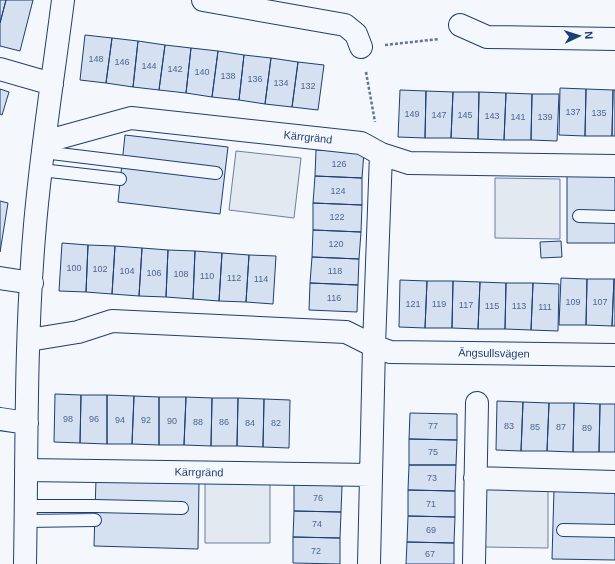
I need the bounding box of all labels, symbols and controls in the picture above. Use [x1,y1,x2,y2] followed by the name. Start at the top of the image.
[559,16,599,56] north arrow
[583,31,595,40] text: N
[88,54,104,64] house number: 148
[114,57,130,67] house number: 146
[141,61,157,71] house number: 144
[167,64,183,74] house number: 142
[194,67,210,77] house number: 140
[220,71,236,81] house number: 138
[247,74,263,84] house number: 136
[273,78,289,88] house number: 134
[300,81,316,91] house number: 132
[565,107,581,117] house number: 137
[591,108,607,118] house number: 135
[404,109,420,119] house number: 149
[431,110,447,120] house number: 147
[457,110,473,120] house number: 145
[484,111,500,121] house number: 143
[510,112,526,122] house number: 141
[537,112,553,122] house number: 139
[283,128,333,146] street label: Kärrgränd
[331,159,347,169] house number: 126
[330,186,346,196] house number: 124
[329,212,345,222] house number: 122
[328,239,344,249] house number: 120
[66,263,82,273] house number: 100
[92,264,108,274] house number: 102
[119,266,135,276] house number: 104
[328,266,342,276] house number: 118
[146,268,162,278] house number: 106
[173,269,189,279] house number: 108
[200,271,214,281] house number: 110
[227,273,241,283] house number: 112
[254,274,268,284] house number: 114
[327,293,341,303] house number: 116
[565,297,581,307] house number: 109
[592,297,608,307] house number: 107
[405,299,421,309] house number: 121
[432,299,446,309] house number: 119
[459,300,473,310] house number: 117
[485,301,499,311] house number: 115
[512,301,526,311] house number: 113
[538,302,552,312] house number: 111
[458,346,530,360] street label: Ängsullsvägen
[63,414,73,424] house number: 98
[89,414,99,424] house number: 96
[115,415,125,425] house number: 94
[141,415,151,425] house number: 92
[167,416,177,426] house number: 90
[193,417,203,427] house number: 88
[219,417,229,427] house number: 86
[245,418,255,428] house number: 84
[271,418,281,428] house number: 82
[428,421,438,431] house number: 77
[504,421,514,431] house number: 83
[530,422,540,432] house number: 85
[556,422,566,432] house number: 87
[582,423,592,433] house number: 89
[428,447,438,457] house number: 75
[174,466,224,478] street label: Kärrgränd
[427,473,437,483] house number: 73
[313,493,323,503] house number: 76
[426,499,436,509] house number: 71
[312,519,322,529] house number: 74
[426,525,436,535] house number: 69
[311,546,321,556] house number: 72
[425,549,435,559] house number: 67

